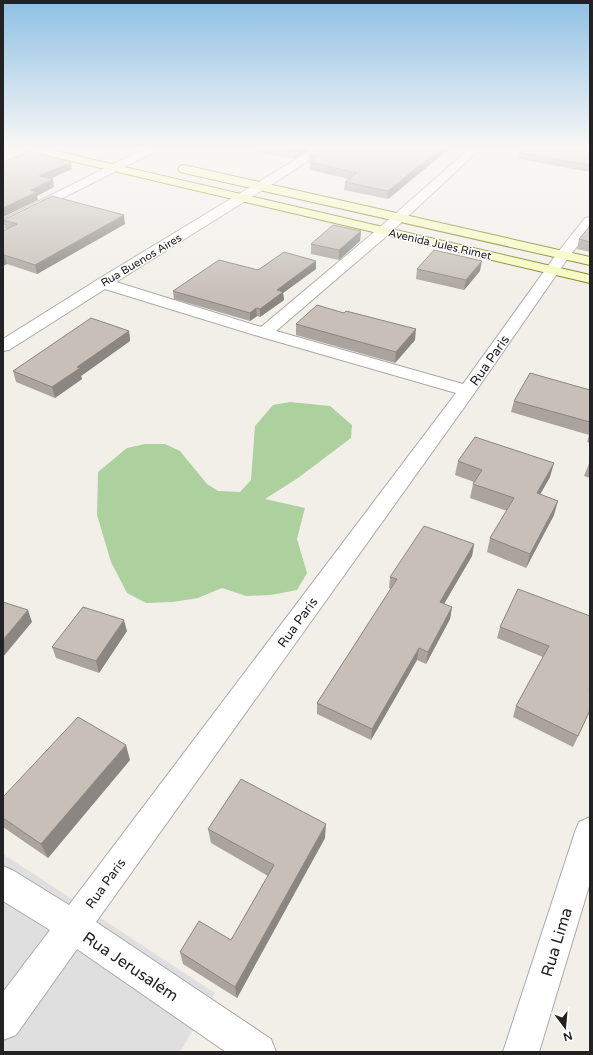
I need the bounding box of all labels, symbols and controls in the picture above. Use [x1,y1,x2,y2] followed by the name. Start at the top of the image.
[387,226,493,263] street label: Avenida Jules Rimet
[98,231,184,290] street label: Rua Buenos Aires
[467,332,513,389] street label: Rua Paris
[274,594,321,651] street label: Rua Paris
[82,855,129,912] street label: Rua Paris
[537,905,577,979] street label: Rua Lima
[79,927,182,1006] street label: Rua Jerusalém
[545,1007,585,1047] north arrow
[562,1029,574,1044] text: N

